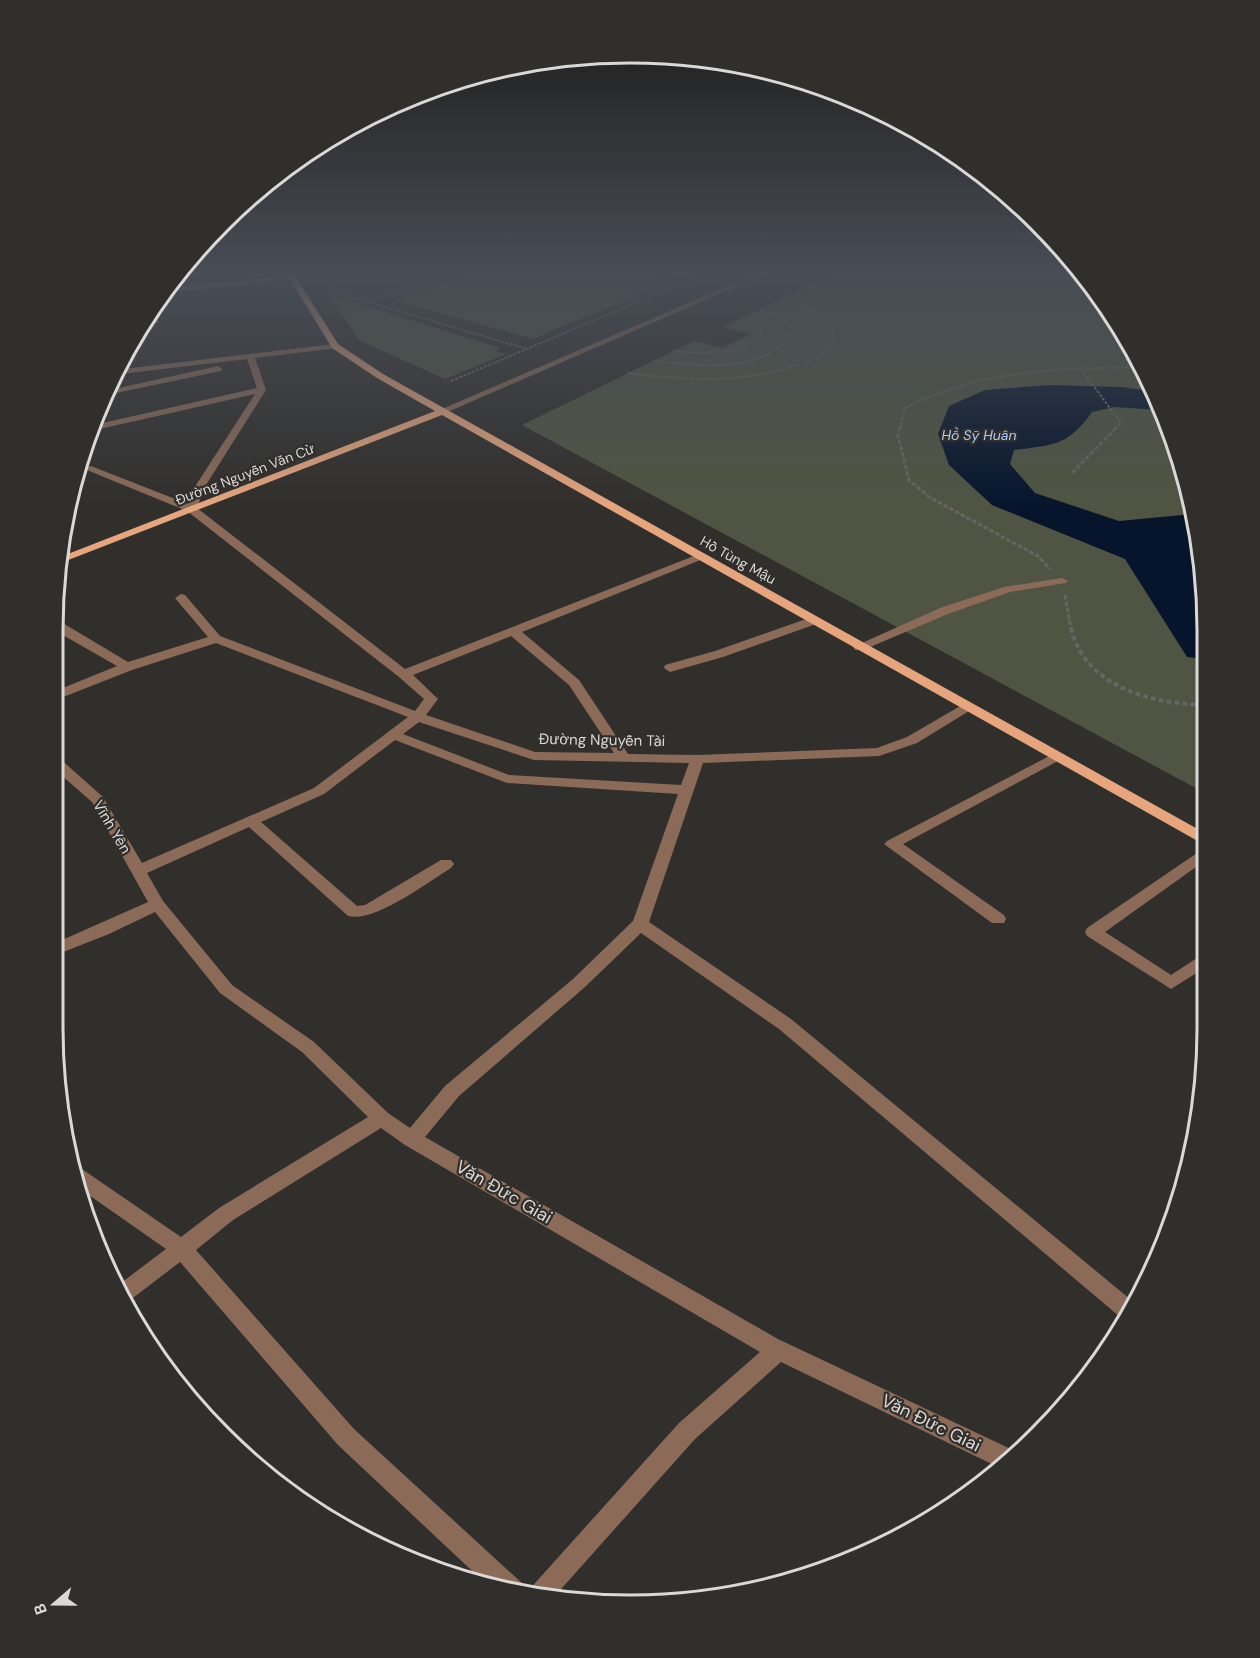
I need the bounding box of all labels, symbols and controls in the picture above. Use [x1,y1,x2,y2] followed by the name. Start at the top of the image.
[941,426,1017,444] water label: Hồ Sỹ Huân
[173,439,317,509] street label: Đường Nguyễn Văn Cừ
[697,532,779,588] street label: Hồ Tùng Mậu
[539,729,665,751] street label: Đường Nguyễn Tài
[88,797,136,857] street label: Vĩnh Yên
[451,1155,557,1229] street label: Văn Đức Giai
[877,1389,985,1457] street label: Văn Đức Giai
[24,1574,84,1634] north arrow
[29,1601,52,1617] text: B

